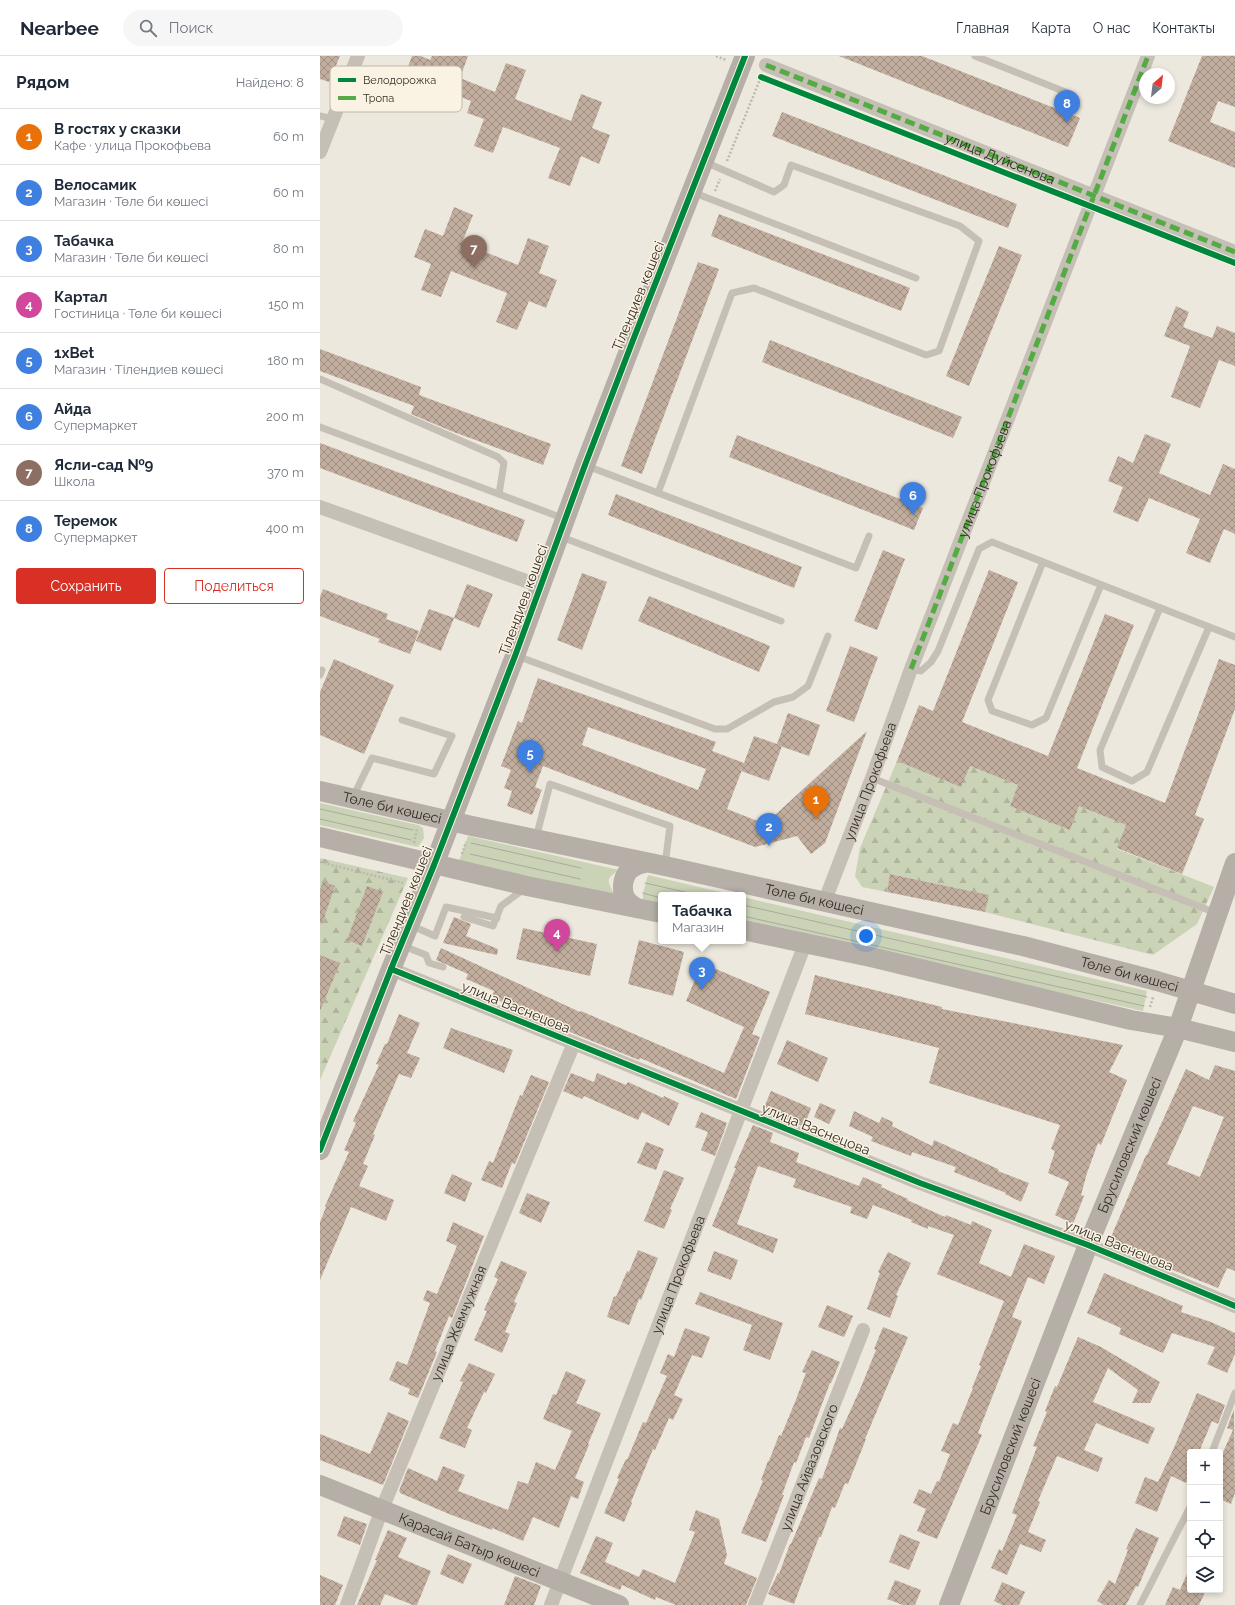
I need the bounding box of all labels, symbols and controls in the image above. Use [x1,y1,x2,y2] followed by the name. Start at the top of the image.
[123,10,403,46] search box
[20,17,99,39] text: Nearbee
[137,17,159,39] icon: search
[169,19,213,37] text: Поиск
[956,20,1009,36] text: Главная
[1031,20,1071,36] text: Карта
[1093,20,1130,36] text: О нас
[1152,20,1215,36] text: Контакты
[330,66,462,112] legend
[1139,68,1175,104] north arrow
[16,72,69,92] text: Рядом
[363,74,436,87] text: Велодорожка
[236,75,304,90] text: Найдено: 8
[1054,90,1080,123] pin: 8
[363,92,394,105] text: Тропа
[54,120,181,138] text: В гостях у сказки
[26,129,32,144] text: 1
[273,129,304,144] text: 60 m
[943,129,1057,187] street label: улица Дуйсенова
[54,138,211,153] text: Кафе · улица Прокофьева
[54,176,137,194] text: Велосамик
[25,185,33,200] text: 2
[273,185,304,200] text: 60 m
[54,194,208,209] text: Магазин · Төле би көшесі
[54,232,114,250] text: Табачка
[461,235,487,268] pin: 7
[609,239,667,353] street label: Тілендиев көшесі
[25,241,33,256] text: 3
[273,241,304,256] text: 80 m
[54,250,208,265] text: Магазин · Төле би көшесі
[54,288,107,306] text: Картал
[25,297,33,312] text: 4
[268,297,304,312] text: 150 m
[54,306,222,321] text: Гостиница · Төле би көшесі
[54,344,94,362] text: 1xBet
[25,353,33,368] text: 5
[268,353,304,368] text: 180 m
[54,362,223,377] text: Магазин · Тілендиев көшесі
[54,400,91,418] text: Айда
[25,409,33,424] text: 6
[266,409,304,424] text: 200 m
[954,417,1015,540] street label: улица Прокофьева
[54,418,137,433] text: Супермаркет
[54,456,153,474] text: Ясли-сад №9
[25,465,33,480] text: 7
[267,465,304,480] text: 370 m
[54,474,95,489] text: Школа
[900,482,926,515] pin: 6
[54,512,118,530] text: Теремок
[25,521,33,536] text: 8
[266,521,304,536] text: 400 m
[54,530,137,545] text: Супермаркет
[495,542,551,658] street label: Тілендиев көшесі
[16,568,156,604] button: Сохранить
[164,568,304,604] button: Поделиться
[841,720,899,843] street label: улица Прокофьева
[517,740,543,773] pin: 5
[803,786,829,819] pin: 1
[341,788,443,827] street label: Төле би көшесі
[756,813,782,846] pin: 2
[377,844,435,958] street label: Тілендиев көшесі
[763,881,865,918] street label: Төле би көшесі
[658,892,746,944] popup
[672,902,732,920] text: Табачка
[544,919,570,952] pin: 4
[672,920,724,935] text: Магазин
[856,926,876,946] your location
[1079,953,1180,995] street label: Төле би көшесі
[689,957,715,990] pin: 3
[459,978,573,1036] street label: улица Васнецова
[1094,1075,1165,1215] street label: Брусиловский көшесі
[759,1100,873,1158] street label: улица Васнецова
[648,1213,708,1336] street label: улица Прокофьева
[1062,1216,1176,1274] street label: улица Васнецова
[428,1263,489,1384] street label: улица Жемчужная
[977,1376,1044,1517] street label: Брусиловский көшесі
[777,1402,841,1533] street label: улица Айвазовского
[1187,1449,1223,1593] map controls
[1187,1449,1223,1485] button: +
[1187,1485,1223,1521] button: −
[397,1509,542,1580] street label: Қарасай Батыр көшесі
[1187,1521,1223,1557] button: locate
[1187,1557,1223,1593] button: layers

